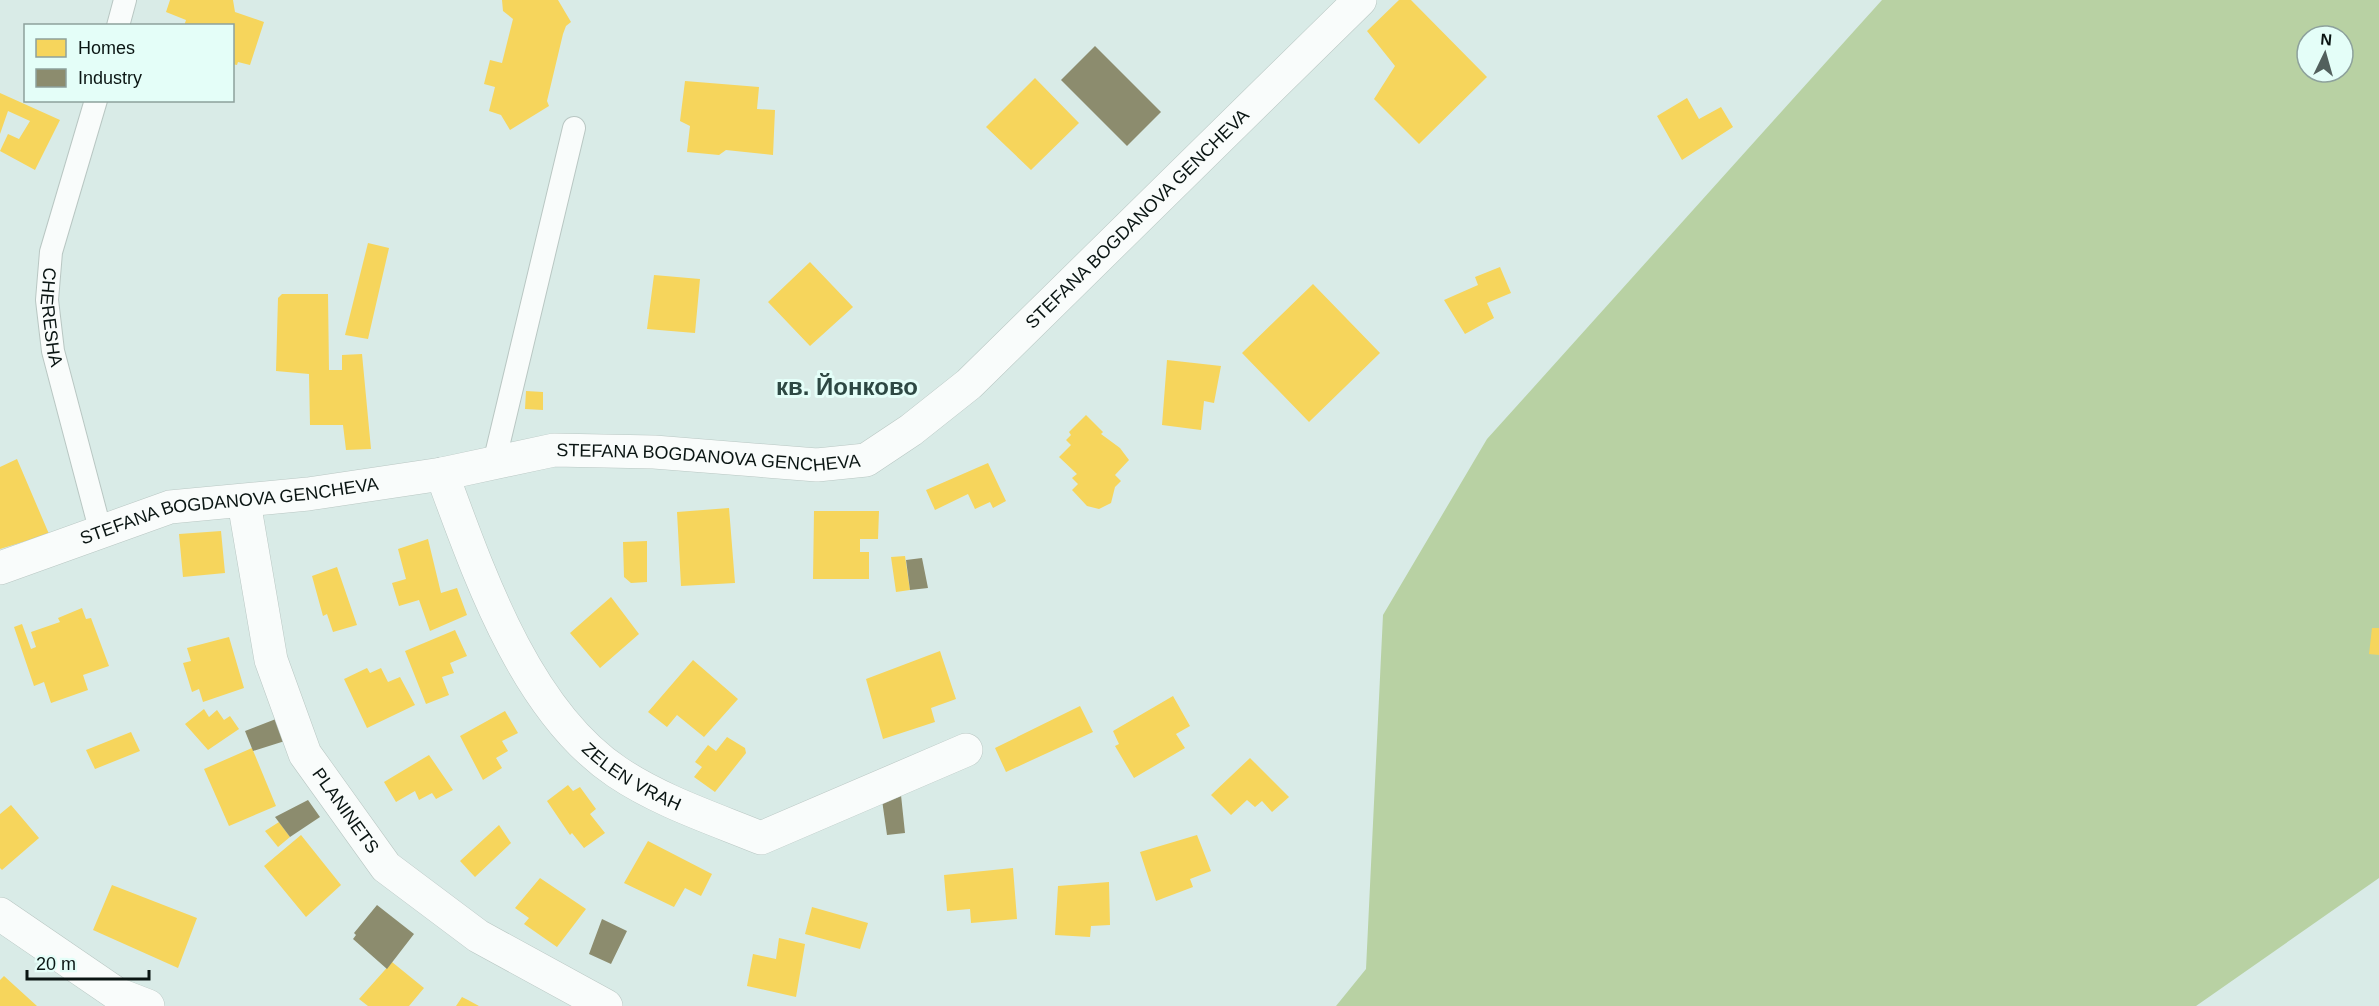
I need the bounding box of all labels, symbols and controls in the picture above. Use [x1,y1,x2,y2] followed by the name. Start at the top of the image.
[24,24,234,102] legend
[2295,24,2355,84] north arrow
[2320,31,2333,49] text: N
[78,38,135,58] text: Homes
[78,68,142,88] text: Industry
[1022,105,1253,333] street label: STEFANA BOGDANOVA GENCHEVA
[37,267,67,369] street label: CHERESHA
[776,373,918,400] district label: кв. Йонково
[556,440,861,475] street label: STEFANA BOGDANOVA GENCHEVA
[77,474,380,548] street label: STEFANA BOGDANOVA GENCHEVA
[578,738,684,815] street label: ZELEN VRAH
[308,764,383,857] street label: PLANINETS
[27,943,148,981] scale bar
[36,954,76,974] text: 20 m

